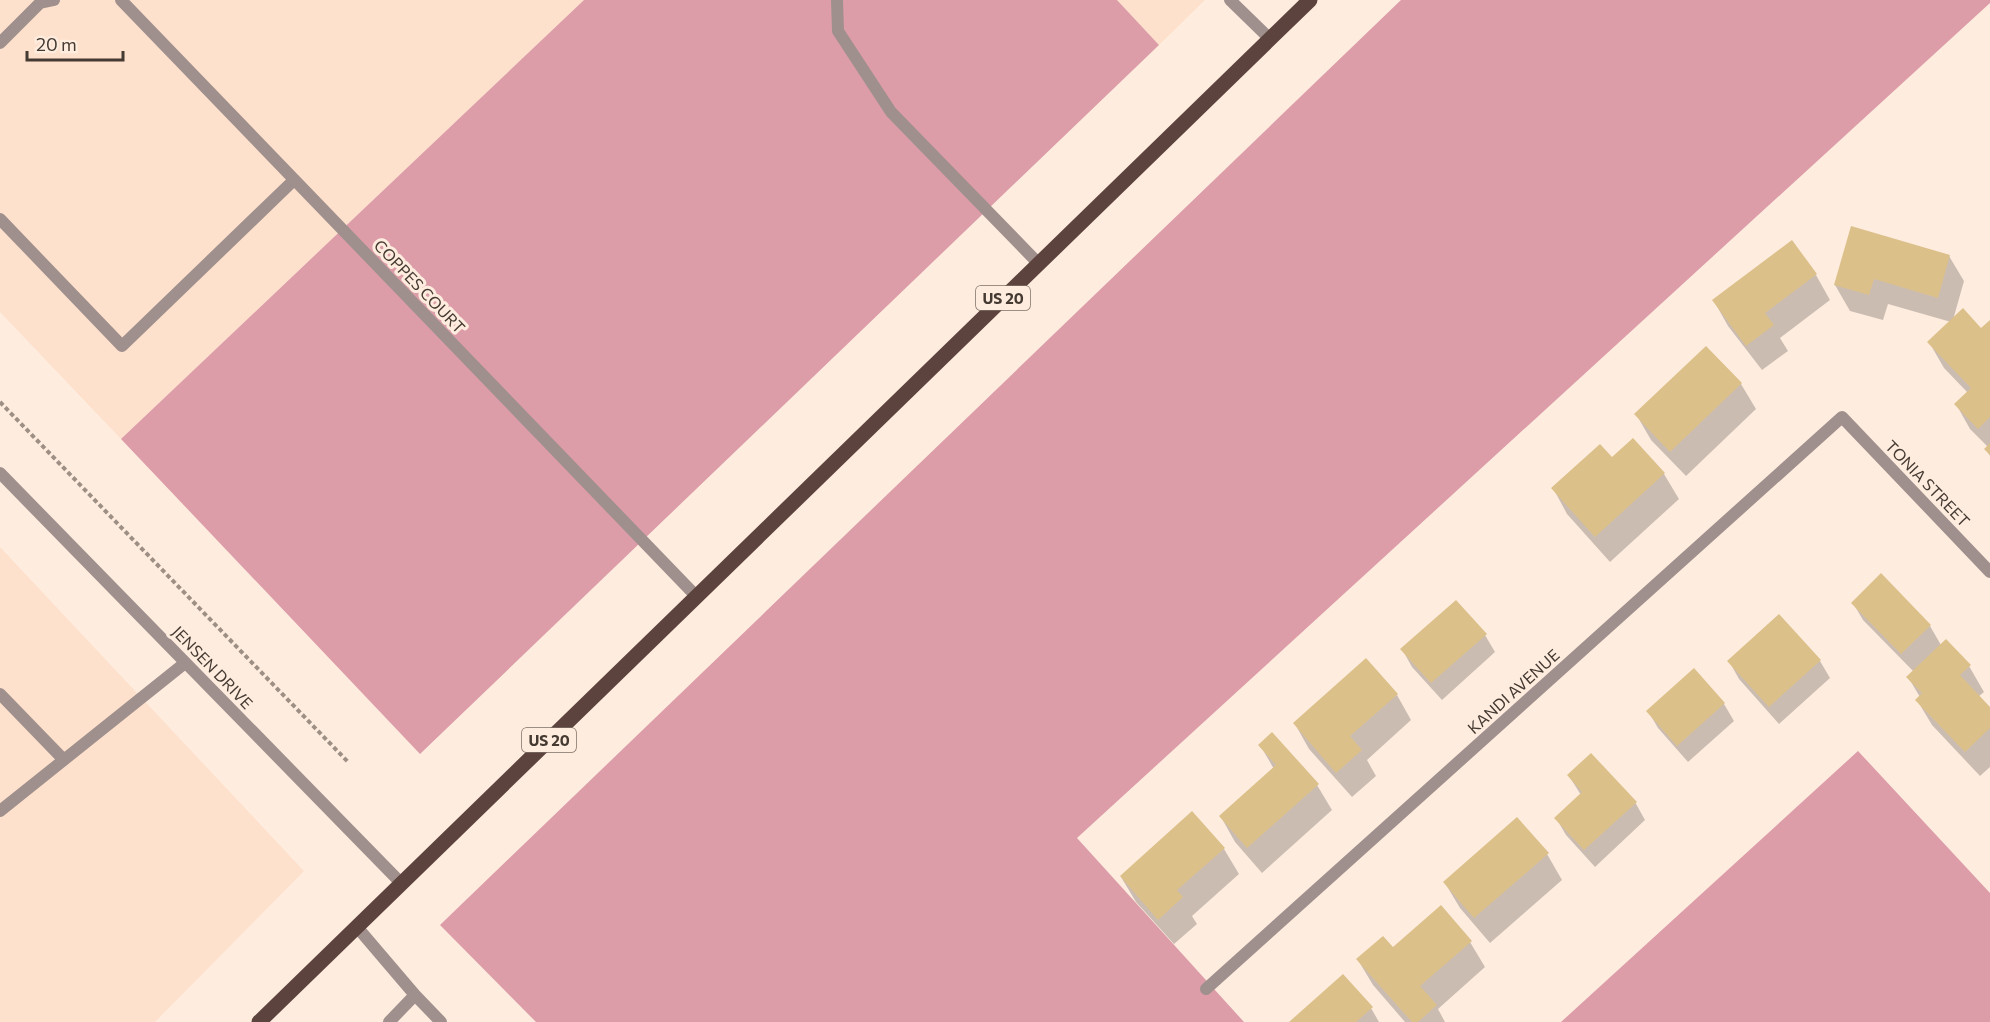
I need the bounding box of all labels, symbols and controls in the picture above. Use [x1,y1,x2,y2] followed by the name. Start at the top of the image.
[27,24,123,62] scale bar
[36,33,77,55] text: 20 m
[371,235,469,337] street label: COPPES COURT
[976,286,1030,310] road number: US 20
[1882,436,1974,530] street label: TONIA STREET
[169,622,257,712] street label: JENSEN DRIVE
[1463,645,1563,737] street label: KANDI AVENUE
[522,728,576,752] road number: US 20

